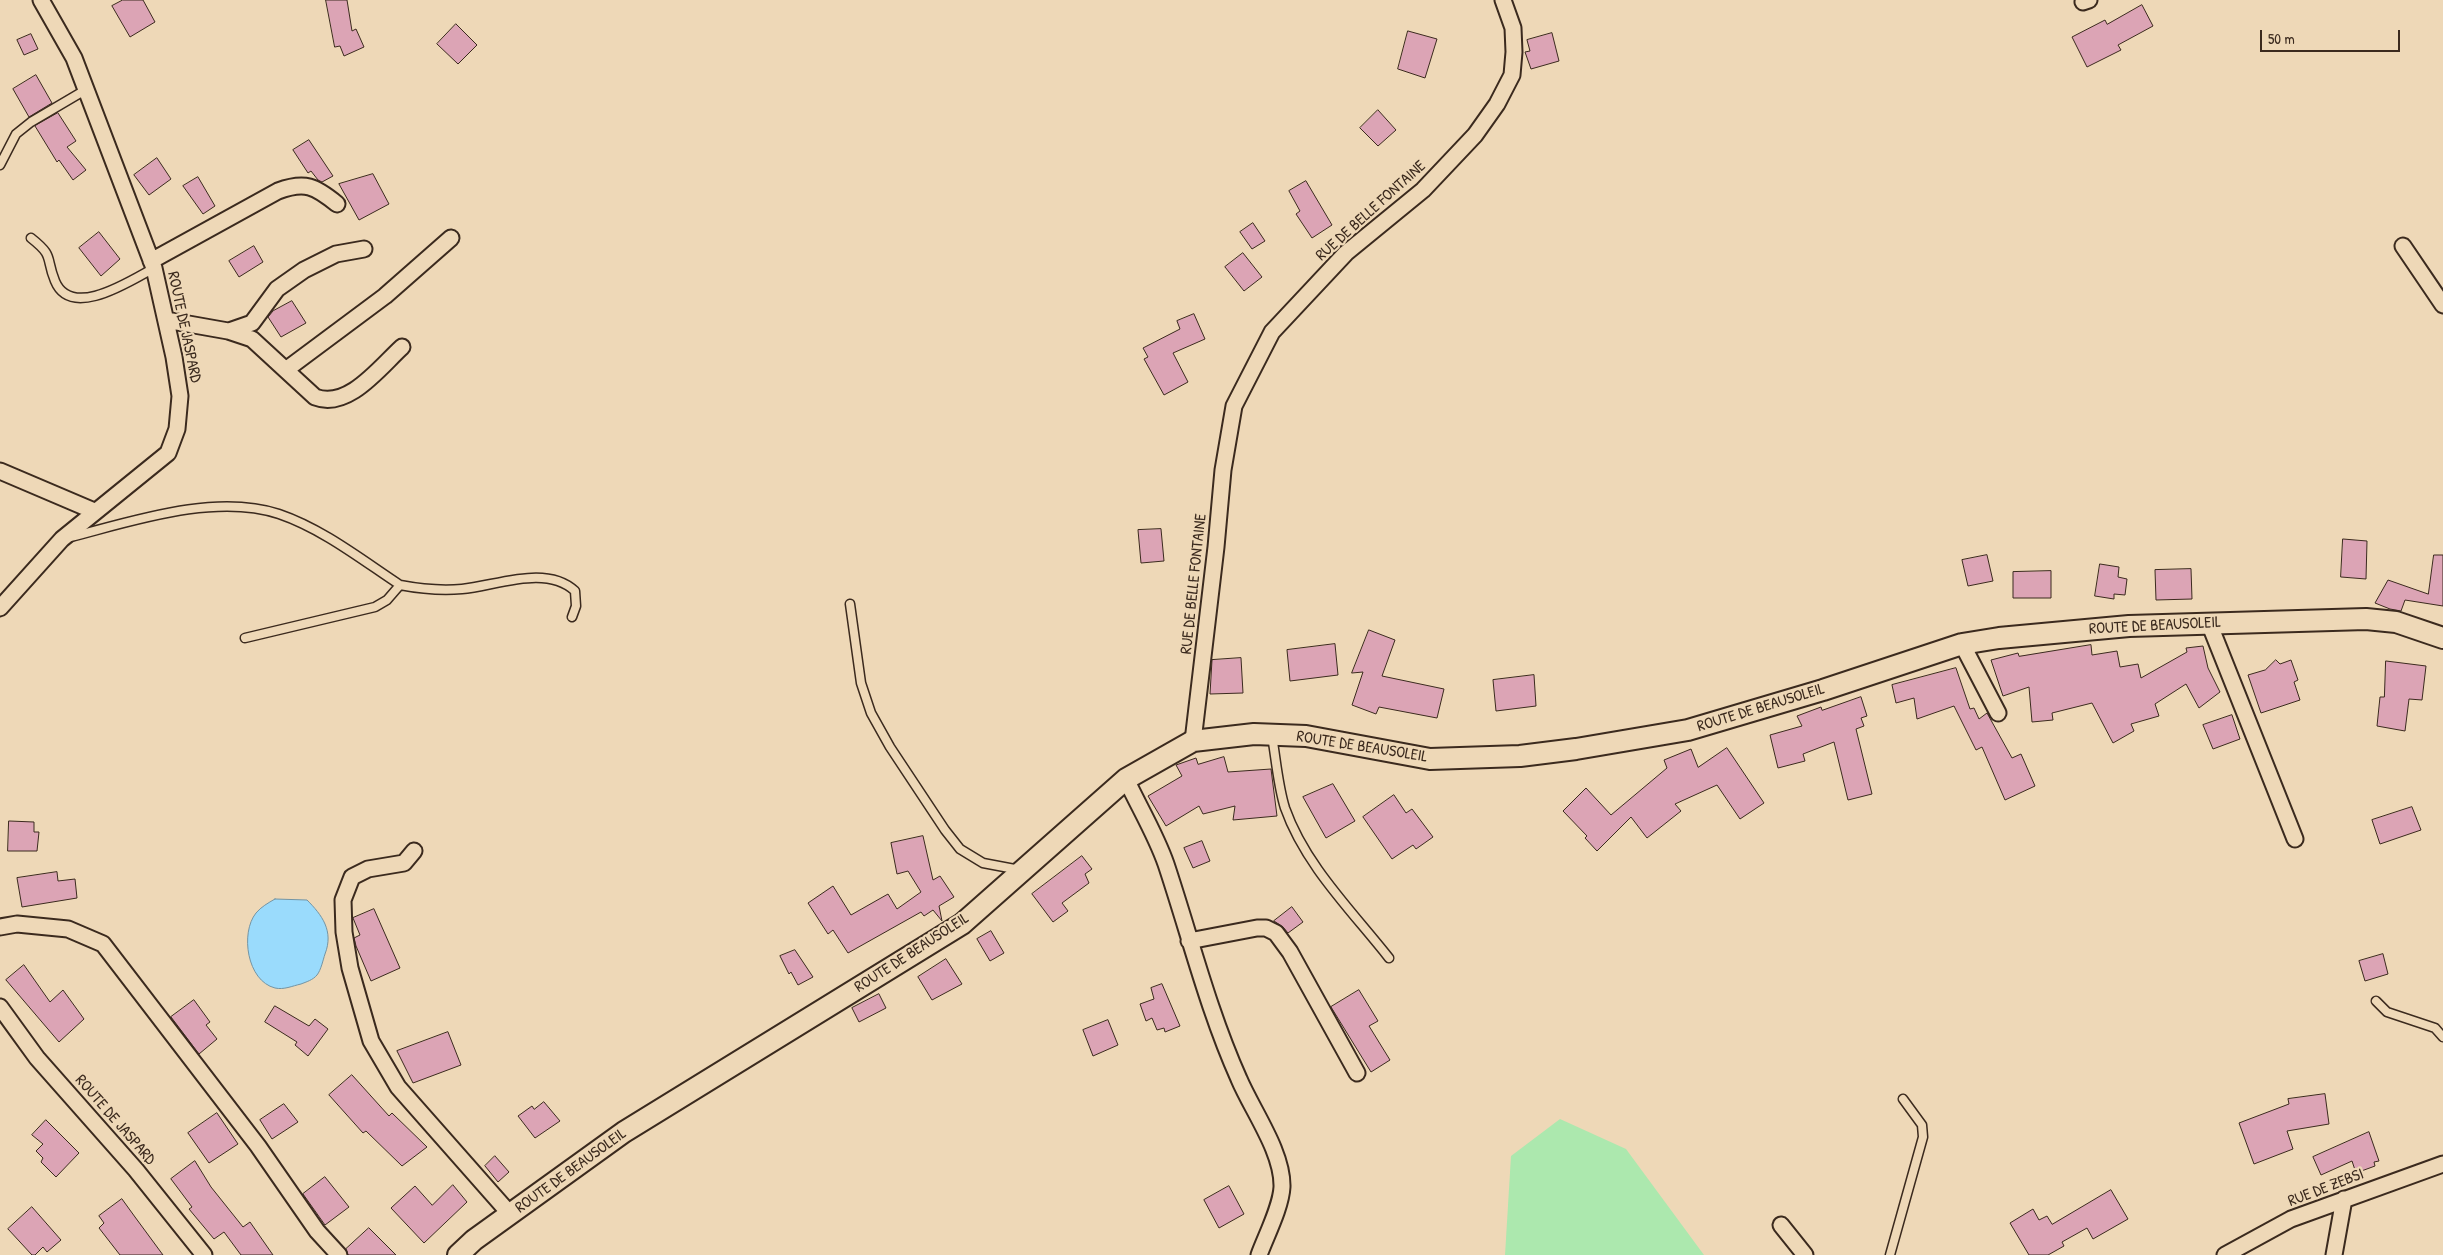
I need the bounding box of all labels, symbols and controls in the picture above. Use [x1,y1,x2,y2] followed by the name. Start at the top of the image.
[2263,20,2403,52] scale bar
[2268,28,2295,49] text: 50 m
[1312,157,1430,265] street label: RUE DE BELLE FONTAINE
[163,270,205,384] street label: ROUTE DE JASPARD
[1177,513,1211,655] street label: RUE DE BELLE FONTAINE
[2088,613,2222,639] street label: ROUTE DE BEAUSOLEIL
[1695,679,1827,737] street label: ROUTE DE BEAUSOLEIL
[1295,727,1429,767] street label: ROUTE DE BEAUSOLEIL
[851,909,973,997] street label: ROUTE DE BEAUSOLEIL
[71,1071,159,1169] street label: ROUTE DE JASPARD
[512,1124,630,1218] street label: ROUTE DE BEAUSOLEIL
[2285,1165,2367,1211] street label: RUE DE ZEBSI

